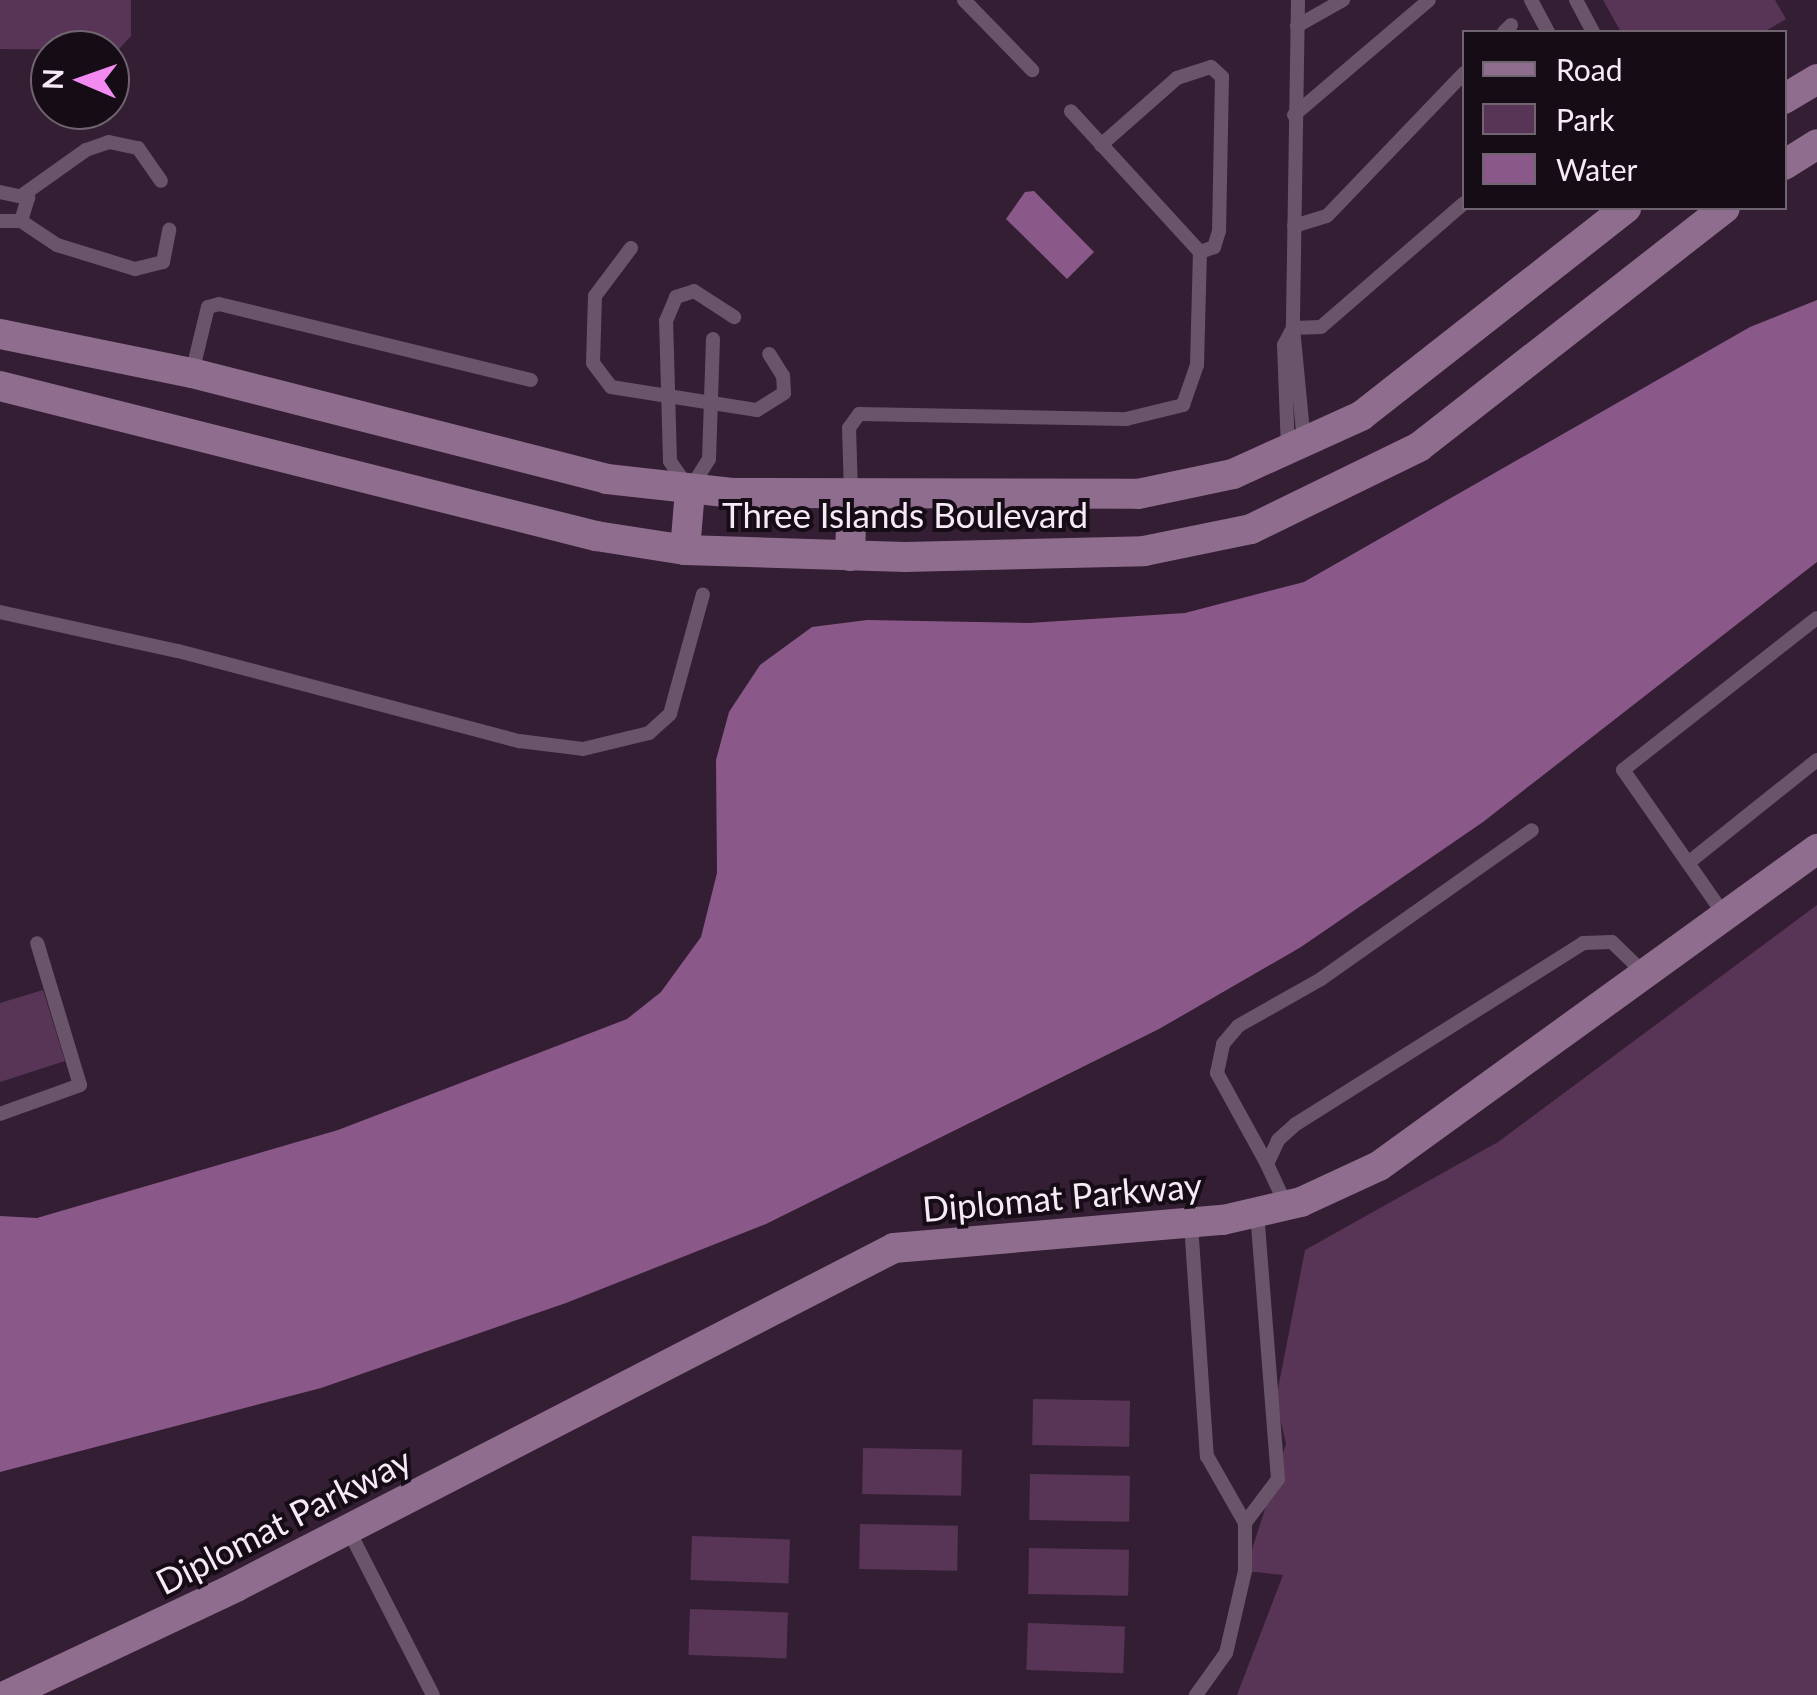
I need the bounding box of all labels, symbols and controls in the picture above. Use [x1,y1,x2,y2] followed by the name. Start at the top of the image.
[30,30,130,130] north arrow
[1462,30,1787,210] legend
[1556,51,1623,87] text: Road
[35,68,69,90] text: N
[1556,101,1615,137] text: Park
[1556,151,1638,187] text: Water
[722,493,1088,535] street label: Three Islands Boulevard
[920,1163,1204,1229] street label: Diplomat Parkway
[148,1438,418,1602] street label: Diplomat Parkway

